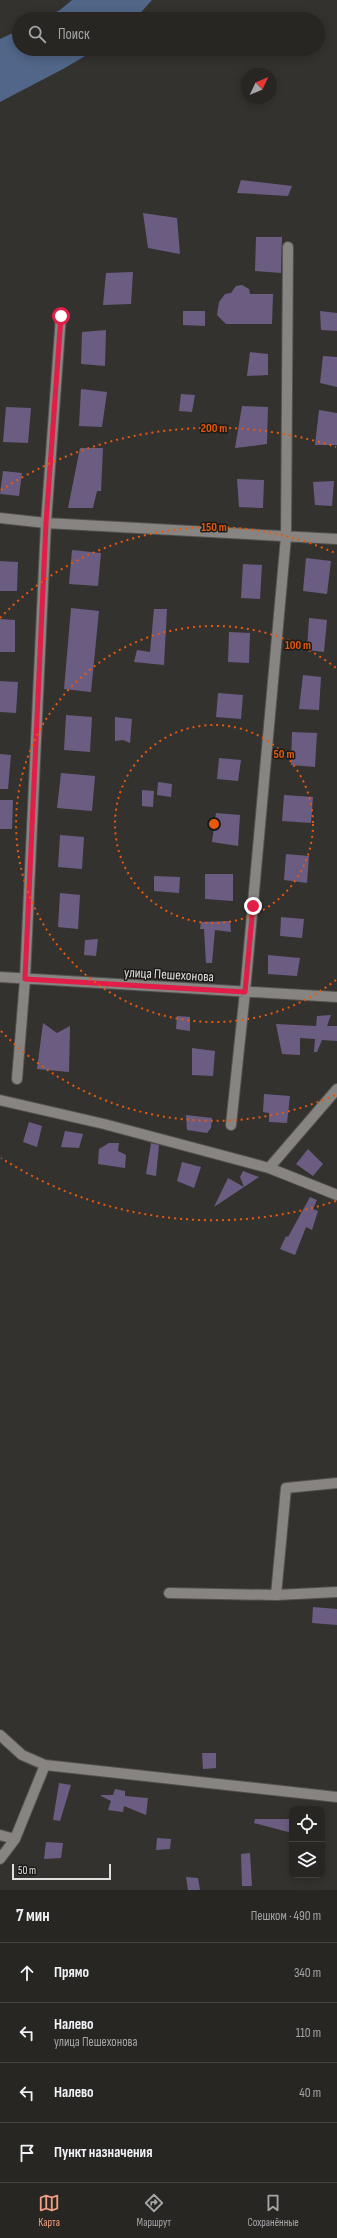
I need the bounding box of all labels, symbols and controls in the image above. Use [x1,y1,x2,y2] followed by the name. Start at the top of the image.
[12,12,325,56] search box
[26,23,48,45] icon: search
[58,25,90,44] text: Поиск
[241,68,277,104] north arrow
[52,307,70,325] route start
[201,421,227,436] text: 200 m
[201,520,227,535] text: 150 m
[285,638,311,653] text: 100 m
[274,747,294,762] text: 50 m
[207,817,221,831] centre of rings
[244,897,262,915] route end
[124,964,214,985] street label: улица Пешехонова
[289,1806,325,1878] map controls
[289,1806,325,1842] button: locate
[289,1842,325,1878] button: layers
[12,1862,111,1881] scale bar
[18,1864,36,1877] text: 50 m
[16,1906,50,1926] text: 7 мин
[251,1908,321,1924] text: Пешком · 490 m
[16,1962,38,1984] icon: ahead
[54,1963,89,1982] text: Прямо
[294,1965,321,1981] text: 340 m
[54,2015,94,2034] text: Налево
[16,2022,38,2044] icon: left
[296,2025,321,2041] text: 110 m
[54,2034,137,2050] text: улица Пешехонова
[16,2082,38,2104] icon: left
[54,2083,94,2102] text: Налево
[299,2085,321,2101] text: 40 m
[16,2142,38,2164] icon: arrive
[54,2143,152,2162] text: Пункт назначения
[38,2192,60,2229] tab: Карта
[137,2192,171,2229] tab: Маршрут
[247,2192,299,2229] tab: Сохранённые

